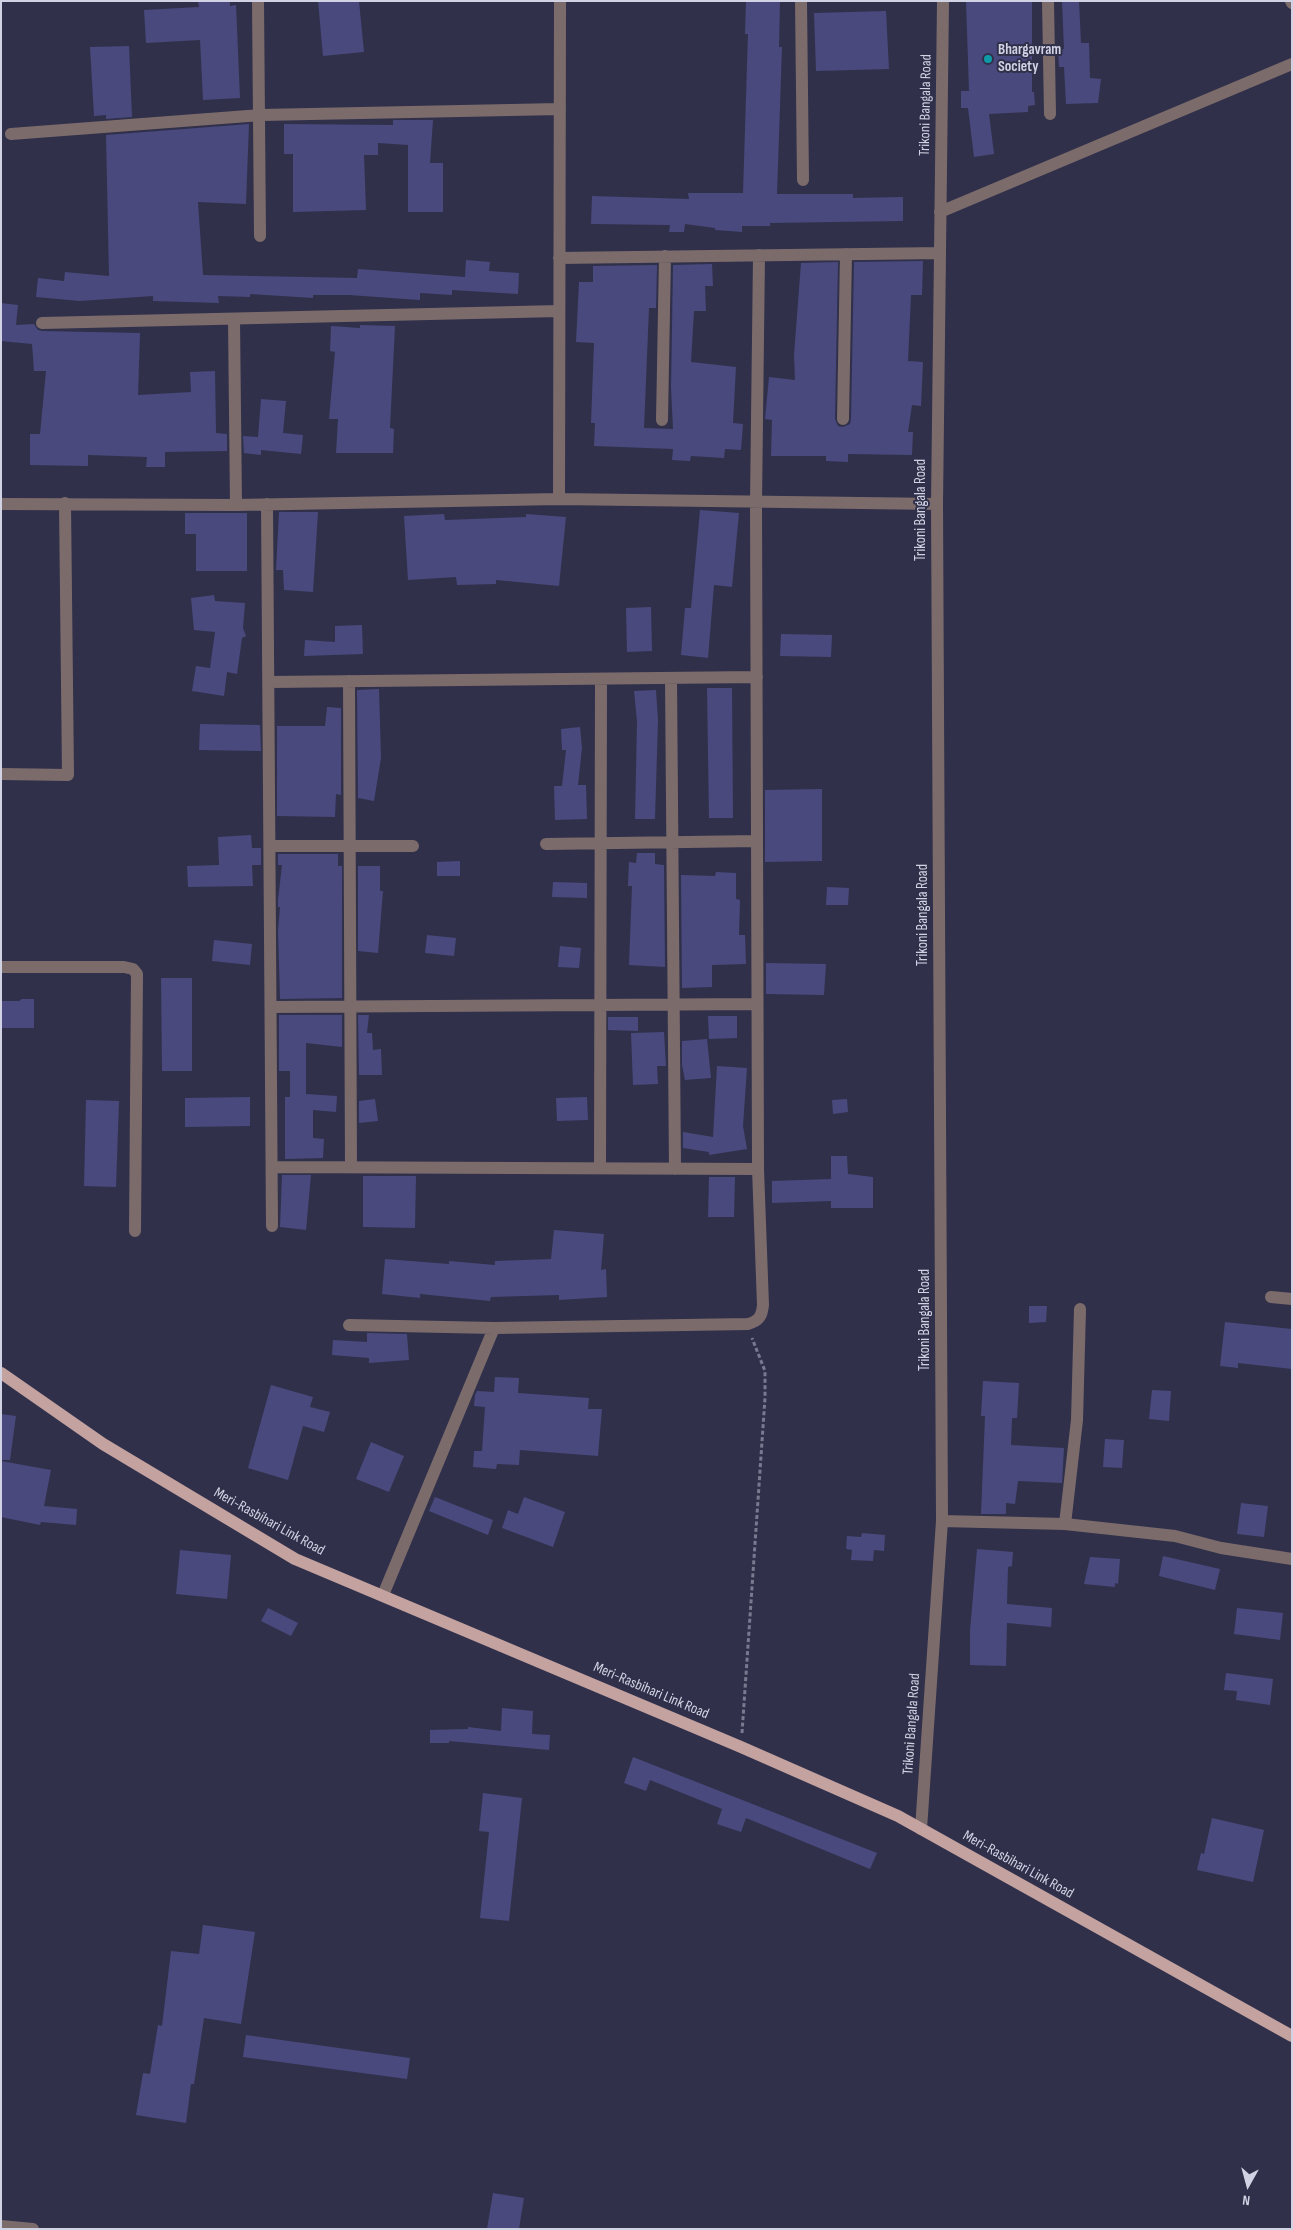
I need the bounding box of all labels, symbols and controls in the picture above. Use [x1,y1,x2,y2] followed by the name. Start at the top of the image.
[998,41,1061,76] place label: Bhargavram Society
[982,53,994,65] marker: Bhargavram Society
[916,54,936,156] street label: Trikoni Bangala Road
[912,459,930,561] street label: Trikoni Bangala Road
[914,864,932,966] street label: Trikoni Bangala Road
[916,1269,934,1371] street label: Trikoni Bangala Road
[210,1484,328,1560] street label: Meri-Rasbihari Link Road
[590,1658,712,1724] street label: Meri-Rasbihari Link Road
[899,1673,925,1775] street label: Trikoni Bangala Road
[959,1827,1077,1903] street label: Meri-Rasbihari Link Road
[1223,2160,1273,2210] north arrow
[1241,2191,1251,2209] text: N

